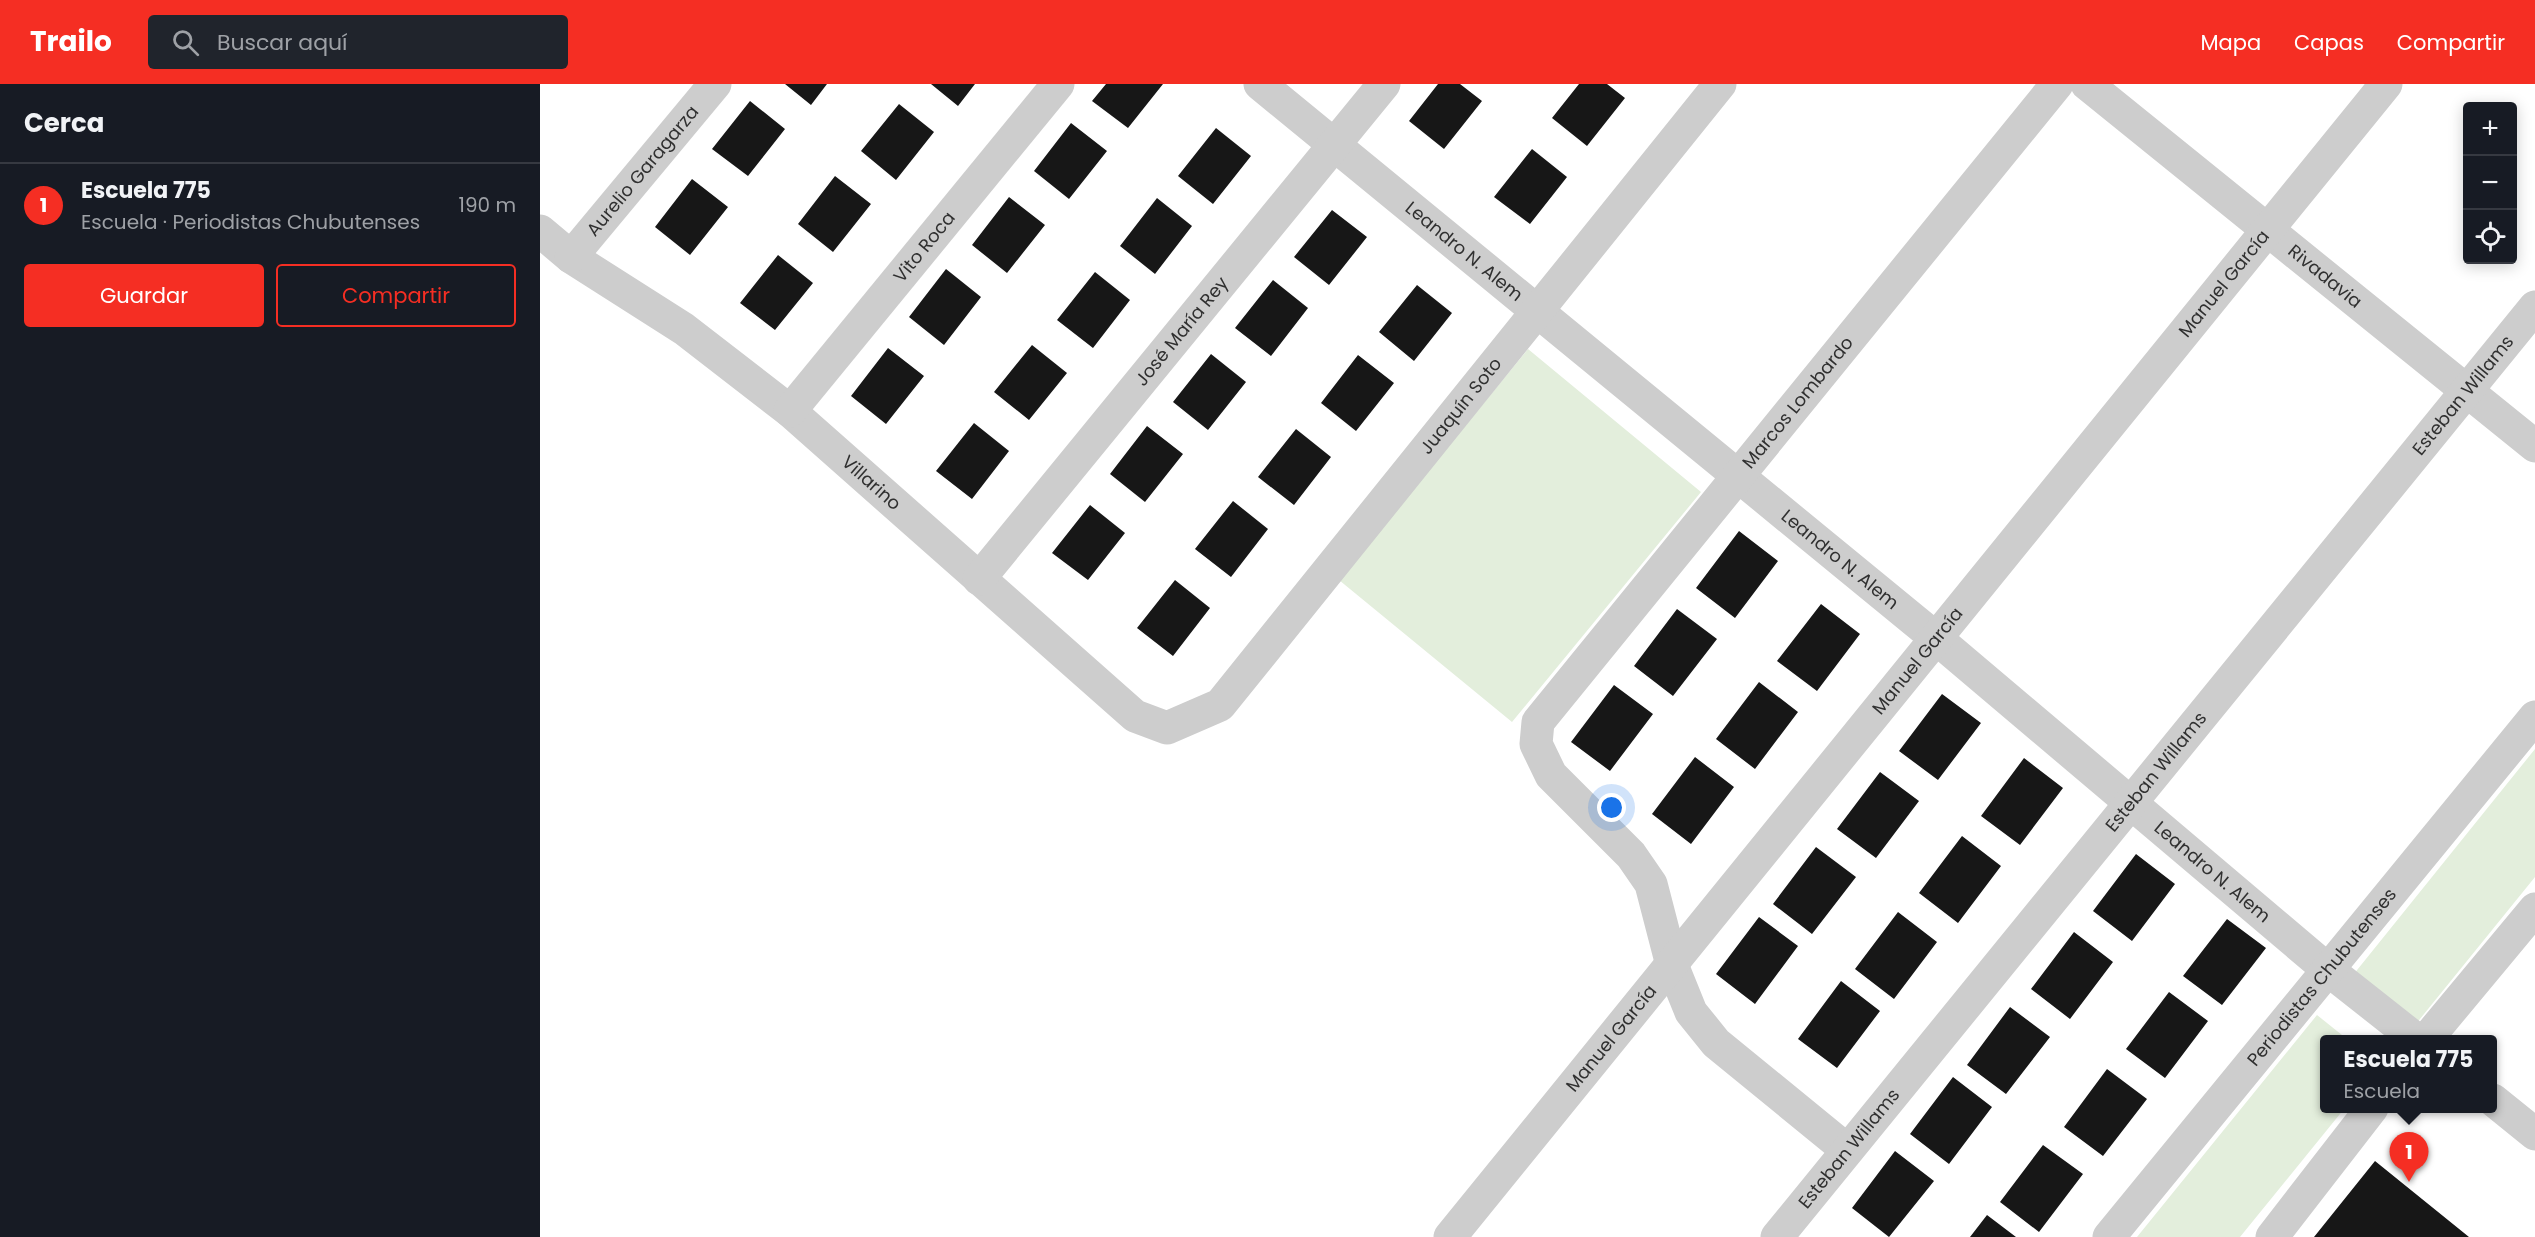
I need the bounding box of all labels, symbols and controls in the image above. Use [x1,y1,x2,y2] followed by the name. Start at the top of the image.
[148,15,568,69] search box
[30,22,112,61] text: Trailo
[169,26,202,59] icon: search
[217,27,348,58] text: Buscar aquí
[2200,28,2261,57] text: Mapa
[2294,28,2364,57] text: Capas
[2397,28,2505,57] text: Compartir
[580,100,704,241] street label: Aurelio Garagarza
[2463,102,2517,264] map controls
[2463,102,2517,156] button: +
[24,105,104,141] text: Cerca
[2463,156,2517,210] button: −
[81,175,211,206] text: Escuela 775
[40,191,47,219] text: 1
[459,191,516,219] text: 190 m
[1400,195,1529,307] street label: Leandro N. Alem
[887,206,961,288] street label: Vito Roca
[81,208,420,236] text: Escuela · Periodistas Chubutenses
[2463,210,2517,264] button: locate
[2172,224,2275,342] street label: Manuel García
[2283,238,2368,314] street label: Rivadavia
[24,264,264,327] button: Guardar
[276,264,516,327] button: Compartir
[1129,271,1234,391] street label: José María Rey
[2406,330,2519,460] street label: Esteban Willams
[1736,331,1859,474] street label: Marcos Lombardo
[1414,352,1507,459] street label: Juaquín Soto
[836,449,907,516] street label: Villarino
[1776,503,1904,615] street label: Leandro N. Alem
[1866,602,1968,720] street label: Manuel García
[2099,706,2212,837] street label: Esteban Willams
[1597,793,1626,822] your location
[2149,815,2276,928] street label: Leandro N. Alem
[2241,883,2402,1071] street label: Periodistas Chubutenses
[1560,979,1662,1097] street label: Manuel García
[2320,1035,2497,1113] popup
[2344,1044,2473,1075] text: Escuela 775
[2344,1077,2420,1105] text: Escuela
[1792,1083,1905,1214] street label: Esteban Willams
[2390,1132,2428,1182] pin: 1

